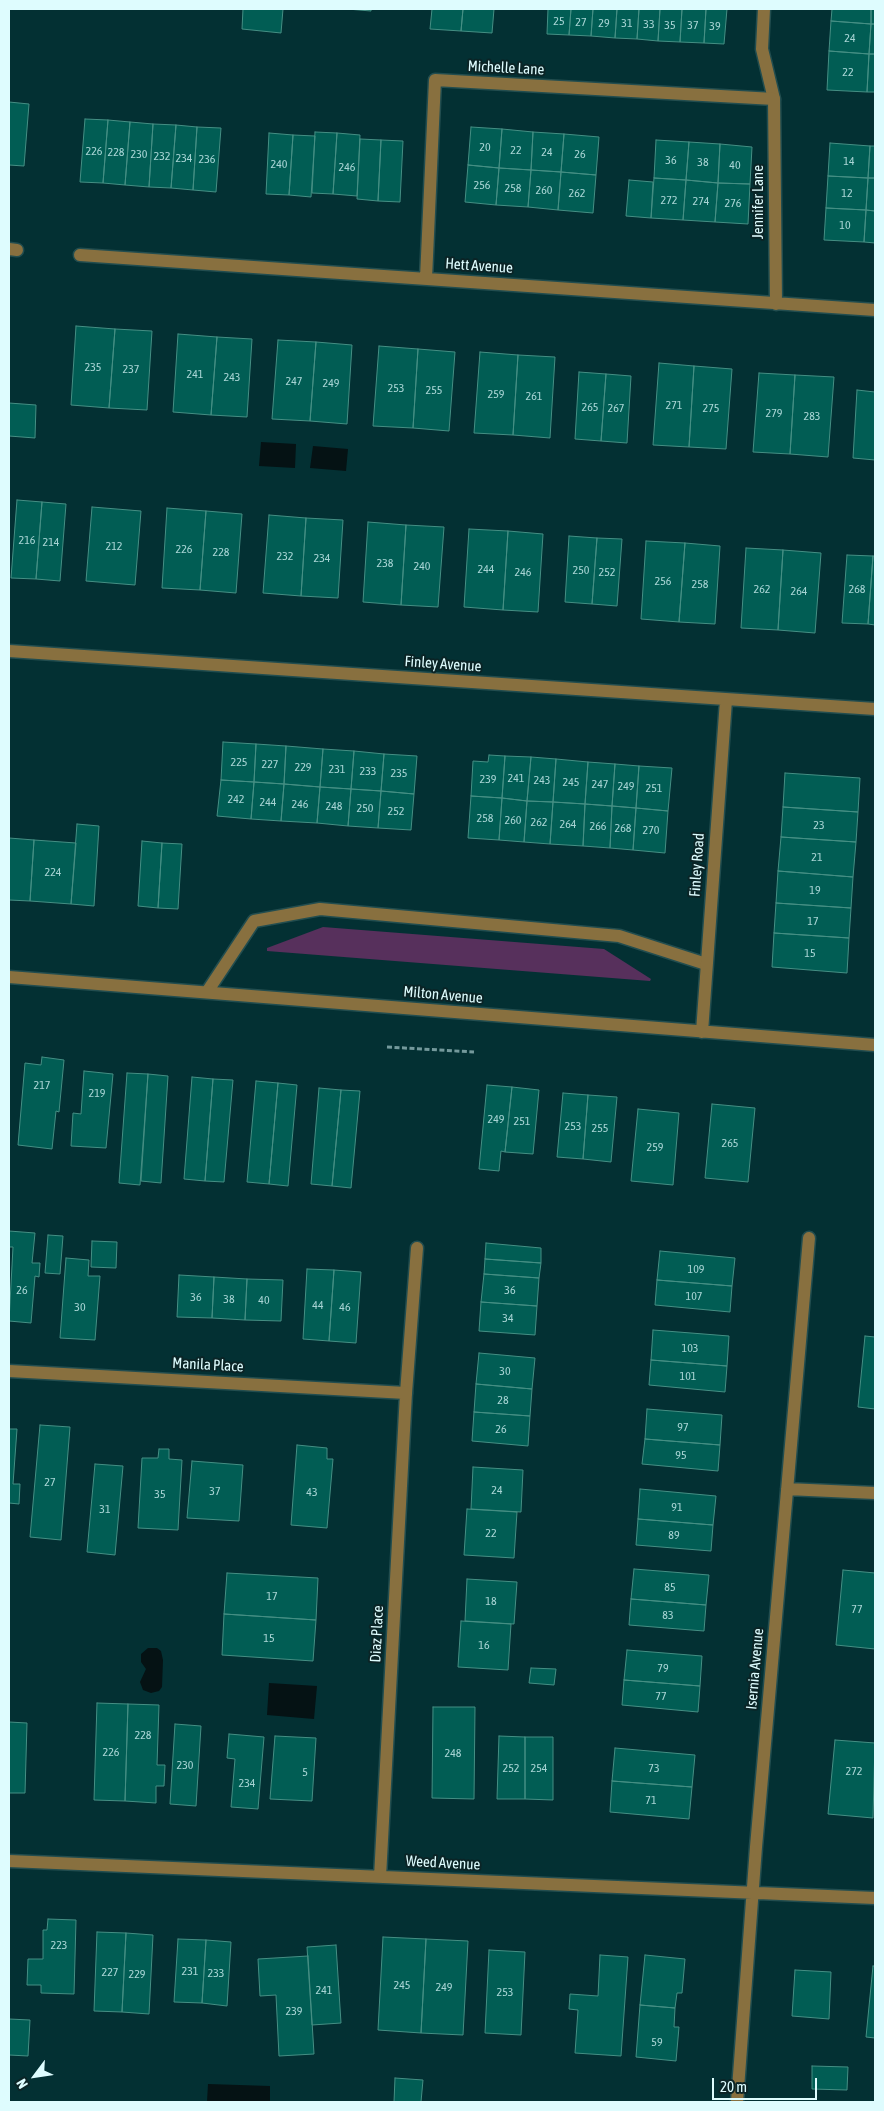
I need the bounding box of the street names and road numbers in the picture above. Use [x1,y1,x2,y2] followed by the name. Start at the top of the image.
[467,57,545,79] street label: Michelle Lane
[749,165,767,239] street label: Jennifer Lane
[445,255,513,277] street label: Hett Avenue
[404,652,482,676] street label: Finley Avenue
[686,832,708,898] street label: Finley Road
[403,983,483,1007] street label: Milton Avenue
[172,1354,244,1376] street label: Manila Place
[367,1605,387,1663] street label: Diaz Place
[742,1628,768,1710] street label: Isernia Avenue
[405,1852,481,1874] street label: Weed Avenue

